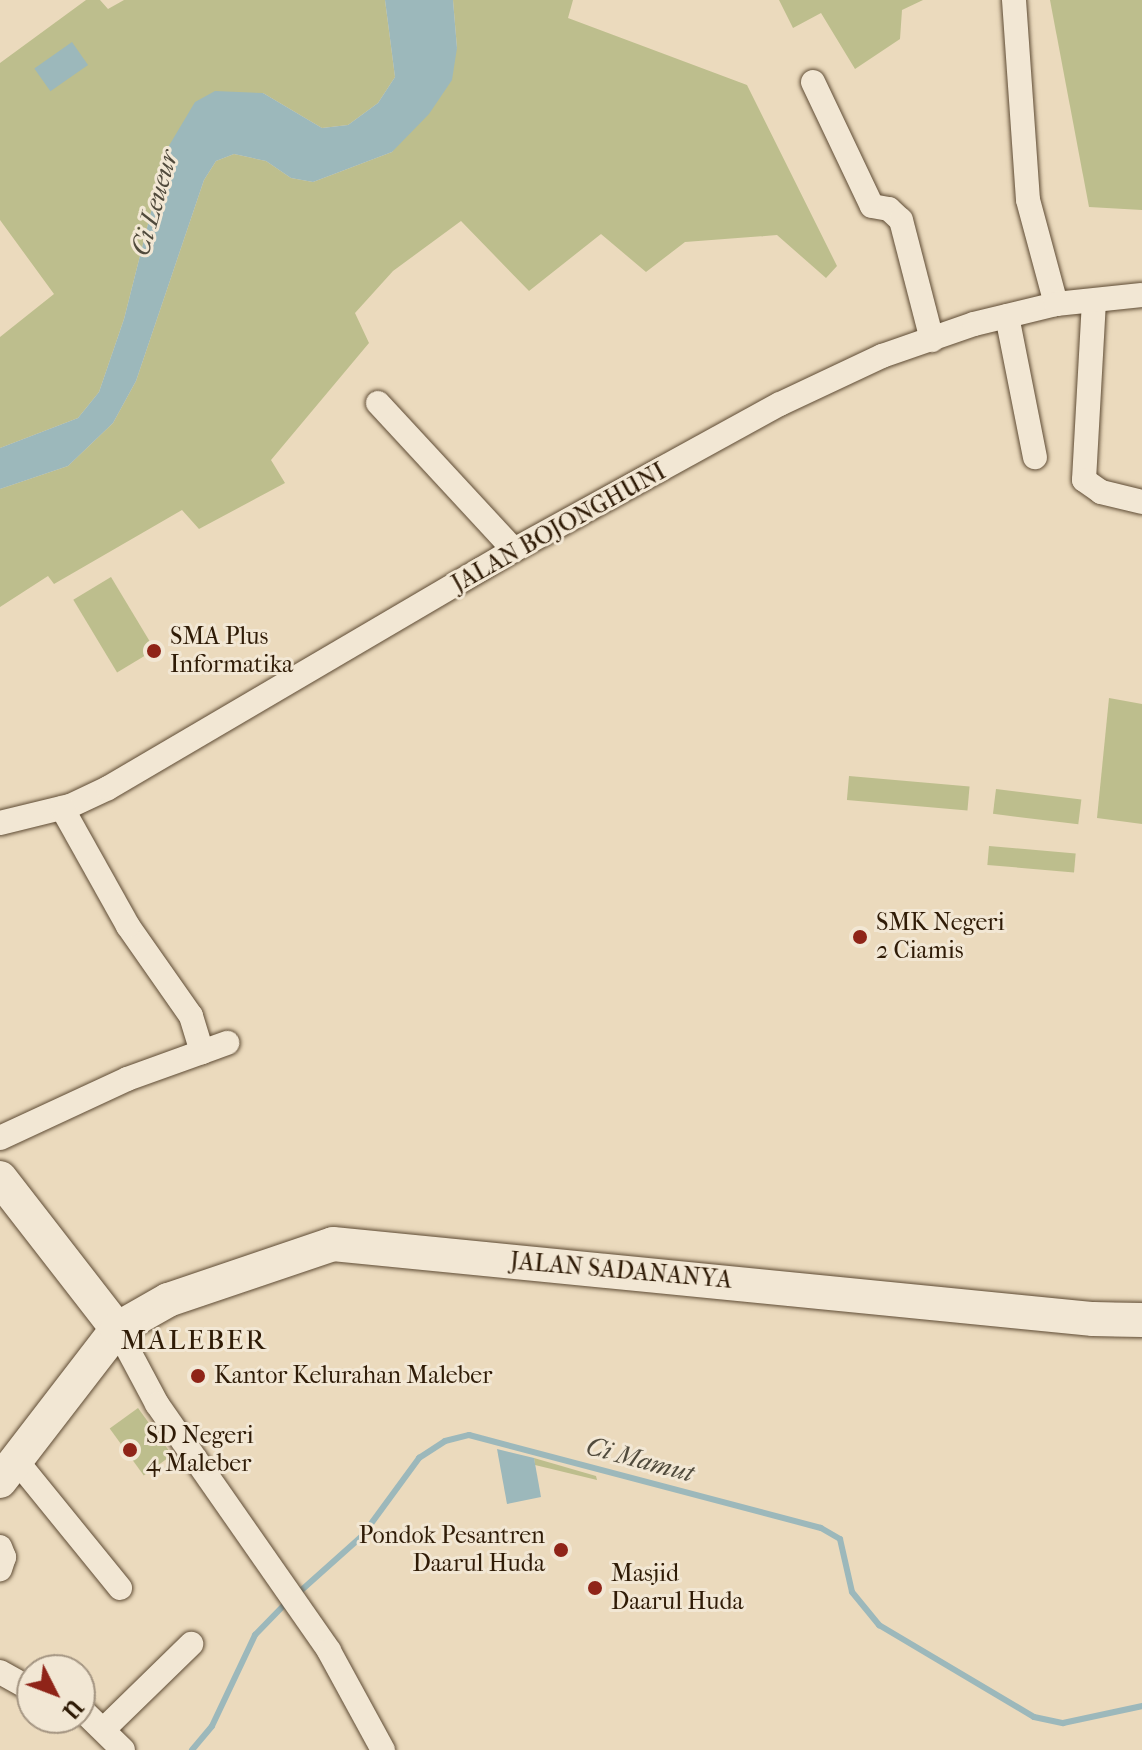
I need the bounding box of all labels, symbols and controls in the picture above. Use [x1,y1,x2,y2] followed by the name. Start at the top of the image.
[125,147,185,259] water label: Ci Leueur
[447,457,671,599] street label: JALAN BOJONGHUNI
[170,623,293,679] place label: SMA Plus Informatika
[145,642,163,660] marker: SMA Plus Informatika
[876,909,1005,965] place label: SMK Negeri 2 Ciamis
[851,928,869,946] marker: SMK Negeri 2 Ciamis
[509,1247,733,1295] street label: JALAN SADANANYA
[120,1323,268,1357] district label: MALEBER
[214,1362,492,1390] place label: Kantor Kelurahan Maleber
[189,1367,207,1385] marker: Kantor Kelurahan Maleber
[146,1422,253,1478] place label: SD Negeri 4 Maleber
[583,1431,697,1489] water label: Ci Mamut
[121,1441,139,1459] marker: SD Negeri 4 Maleber
[359,1522,545,1578] place label: Pondok Pesantren Daarul Huda
[552,1541,570,1559] marker: Pondok Pesantren Daarul Huda
[611,1560,744,1616] place label: Masjid Daarul Huda
[586,1579,604,1597] marker: Masjid Daarul Huda
[16,1654,96,1734] north arrow
[57,1694,88,1724] text: U

